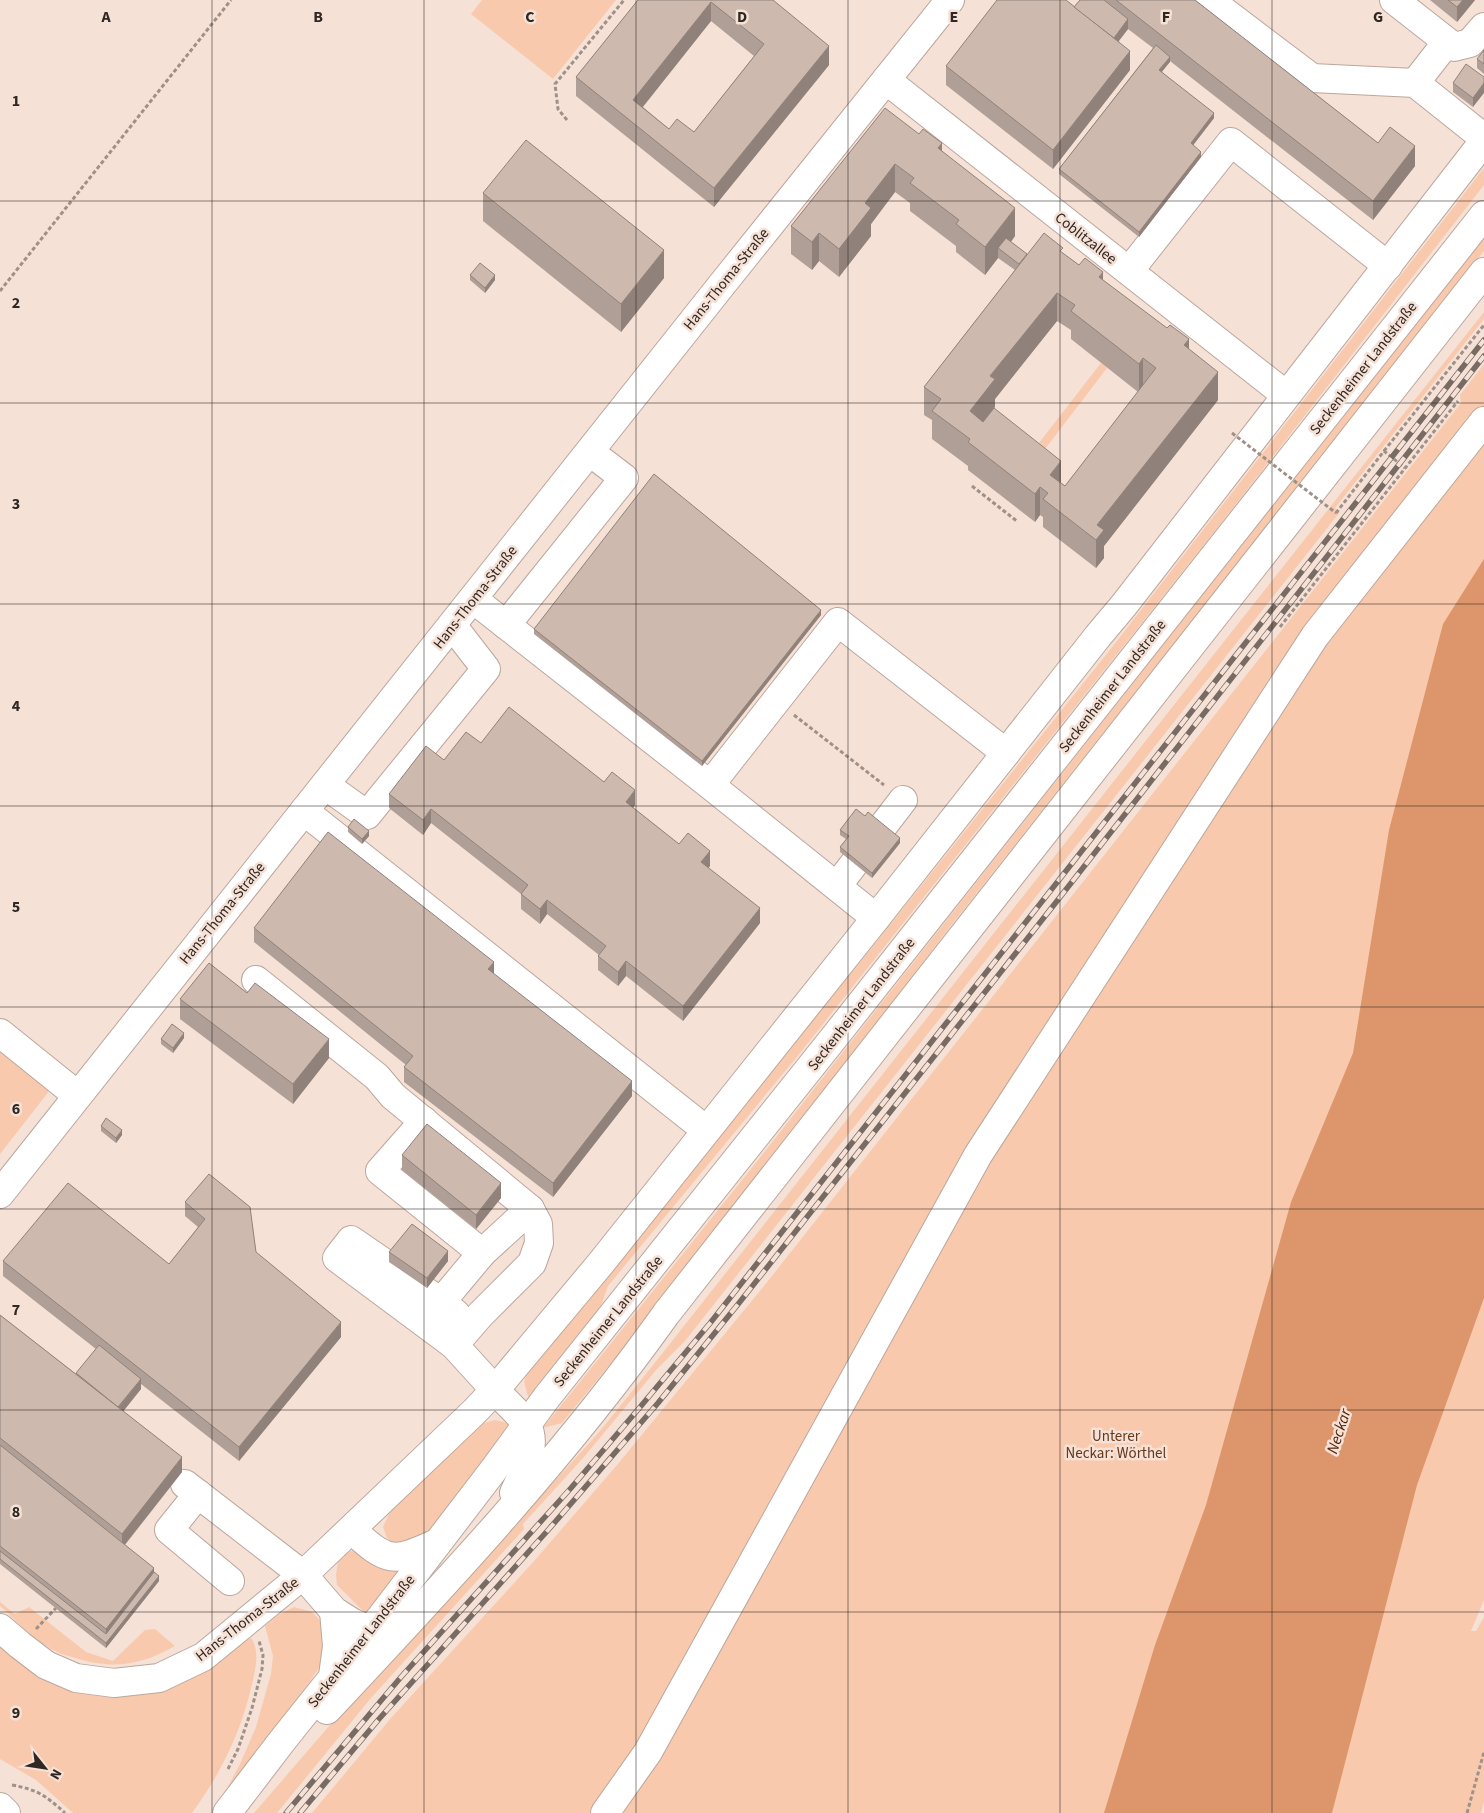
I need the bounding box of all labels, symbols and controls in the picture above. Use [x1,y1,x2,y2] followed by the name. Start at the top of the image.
[100,6,111,28] text: A
[313,6,323,28] text: B
[525,6,535,28] text: C
[737,6,747,28] text: D
[950,6,958,28] text: E
[1162,6,1170,28] text: F
[1373,6,1383,28] text: G
[12,90,20,112] text: 1
[1050,207,1121,269] street label: Coblitzallee
[679,224,774,335] street label: Hans-Thoma-Straße
[12,292,20,314] text: 2
[1305,297,1422,439] street label: Seckenheimer Landstraße
[12,493,20,515] text: 3
[428,541,522,653] street label: Hans-Thoma-Straße
[1054,615,1171,757] street label: Seckenheimer Landstraße
[12,695,21,717] text: 4
[175,858,270,969] street label: Hans-Thoma-Straße
[12,896,20,918] text: 5
[803,933,920,1075] street label: Seckenheimer Landstraße
[12,1098,20,1120] text: 6
[549,1251,668,1391] street label: Seckenheimer Landstraße
[12,1299,20,1321] text: 7
[1321,1405,1357,1457] water label: Neckar
[1066,1426,1167,1464] park label: Unterer Neckar: Wörthel
[12,1501,20,1523] text: 8
[303,1570,420,1712] street label: Seckenheimer Landstraße
[191,1572,303,1666] street label: Hans-Thoma-Straße
[12,1702,20,1724] text: 9
[20,1743,70,1793] north arrow
[44,1765,66,1783] text: N

